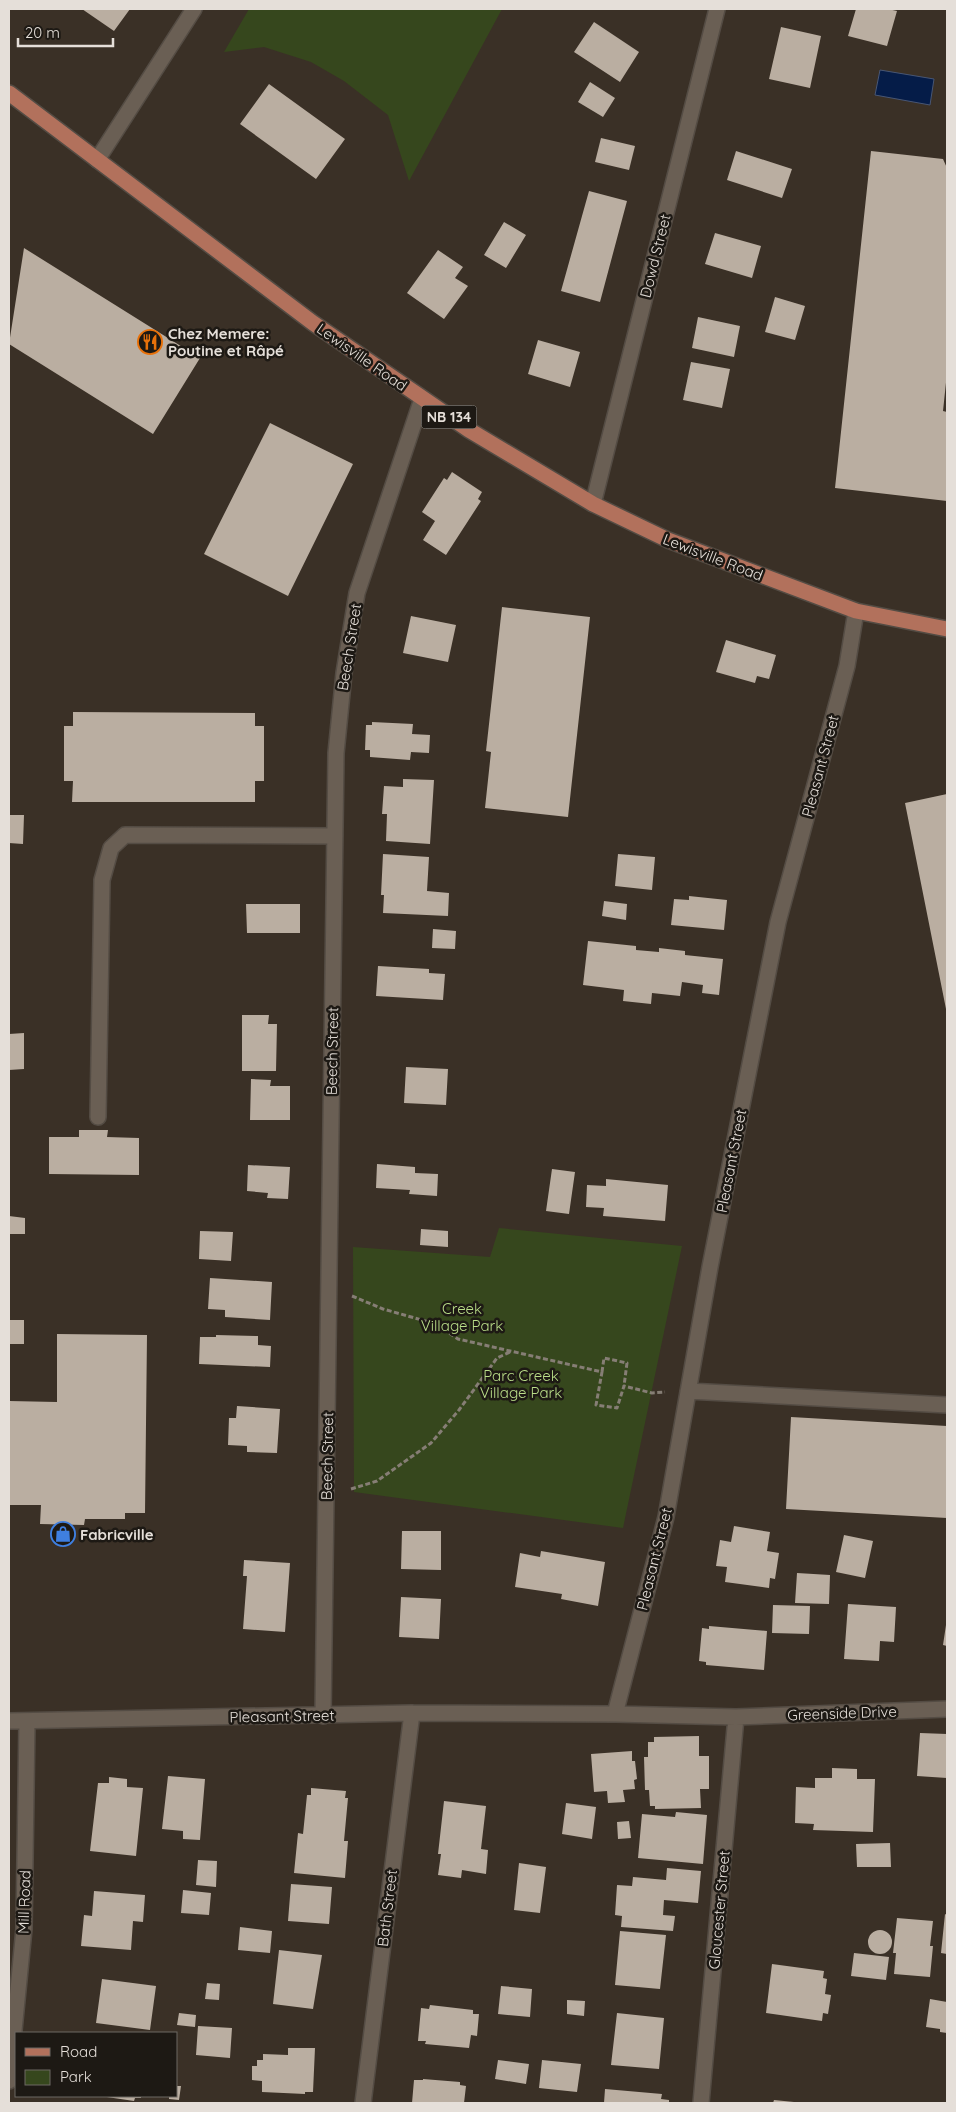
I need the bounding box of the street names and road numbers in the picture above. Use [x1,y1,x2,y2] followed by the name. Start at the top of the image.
[635,212,675,300] street label: Dowd Street
[313,319,411,395] street label: Lewisville Road
[422,406,476,428] road number: NB 134
[660,529,766,585] street label: Lewisville Road
[333,602,365,692] street label: Beech Street
[797,713,843,819] street label: Pleasant Street
[322,1007,342,1095] street label: Beech Street
[712,1108,750,1214] street label: Pleasant Street
[317,1412,337,1500] street label: Beech Street
[632,1506,676,1612] street label: Pleasant Street
[787,1702,897,1724] street label: Greenside Drive
[229,1706,335,1726] street label: Pleasant Street
[704,1850,734,1970] street label: Gloucester Street
[373,1868,401,1948] street label: Bath Street
[13,1870,35,1934] street label: Mill Road

